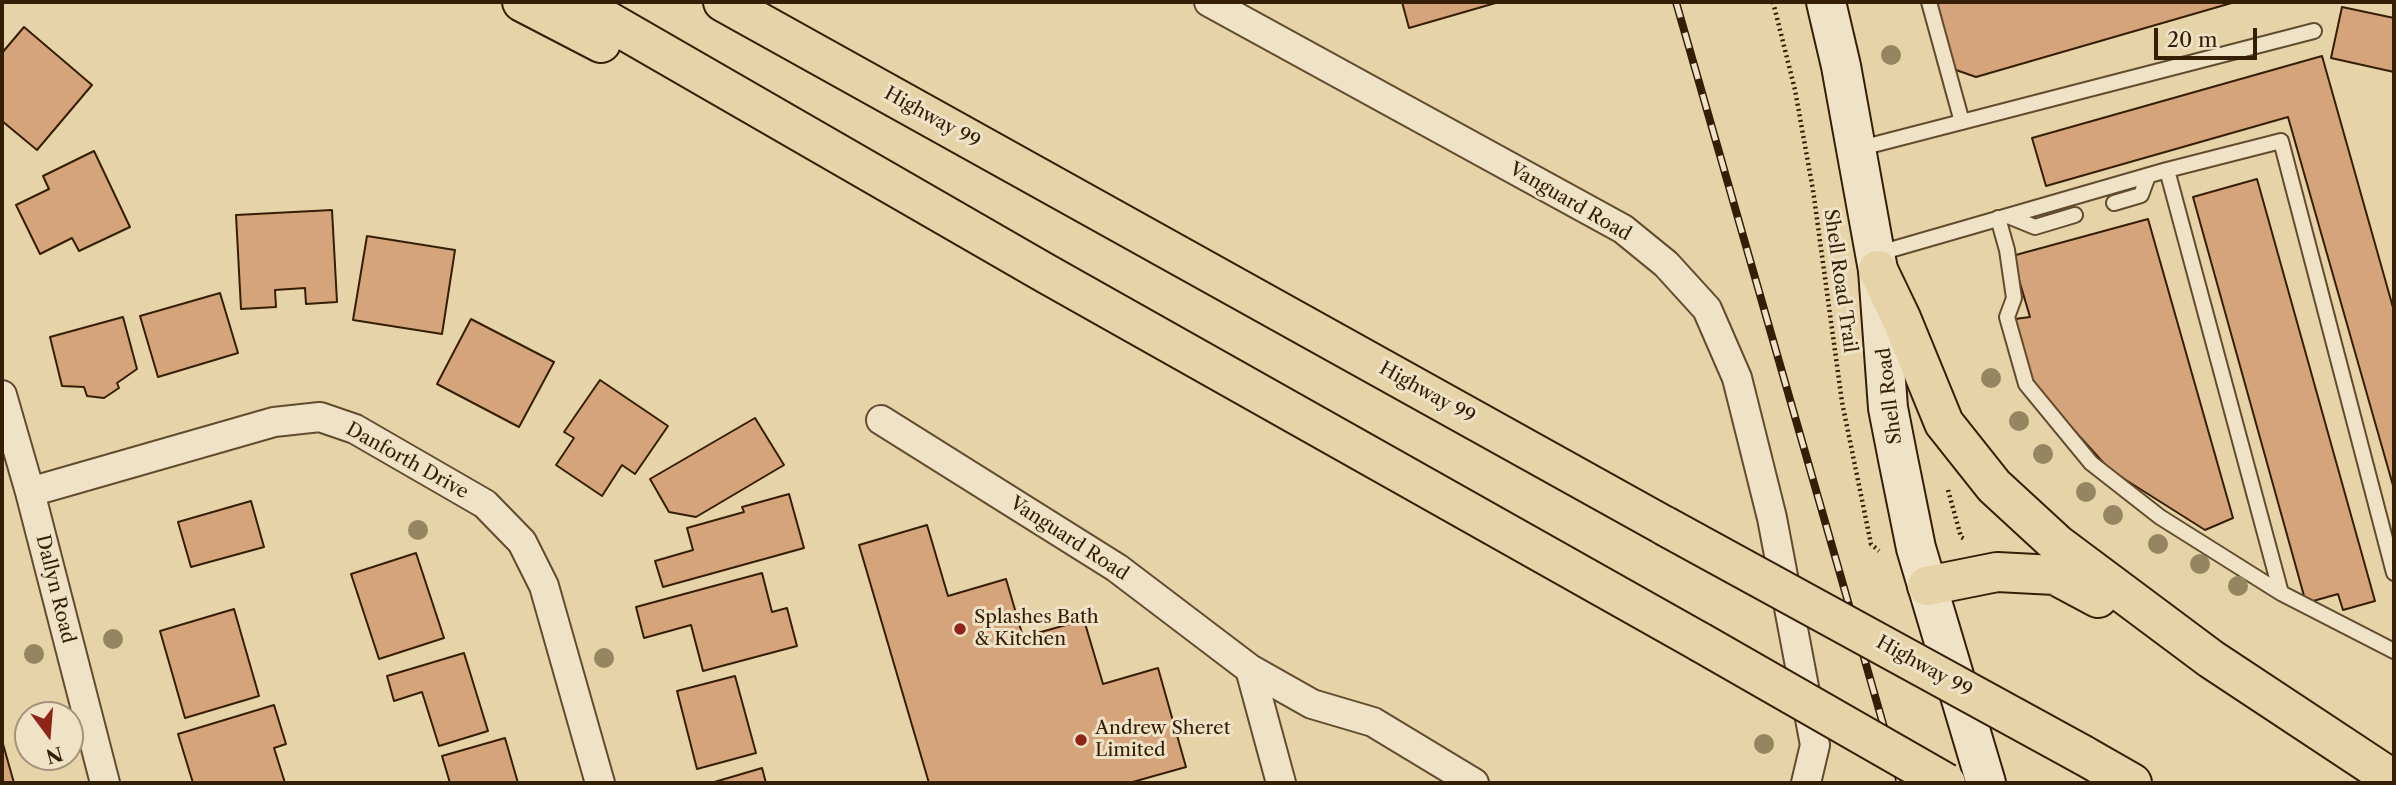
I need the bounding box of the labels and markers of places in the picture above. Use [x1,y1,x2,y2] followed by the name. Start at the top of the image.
[974,607,1099,651] place label: Splashes Bath & Kitchen
[952,621,968,637] marker: Splashes Bath & Kitchen
[1095,718,1230,762] place label: Andrew Sheret Limited
[1073,732,1089,748] marker: Andrew Sheret Limited

